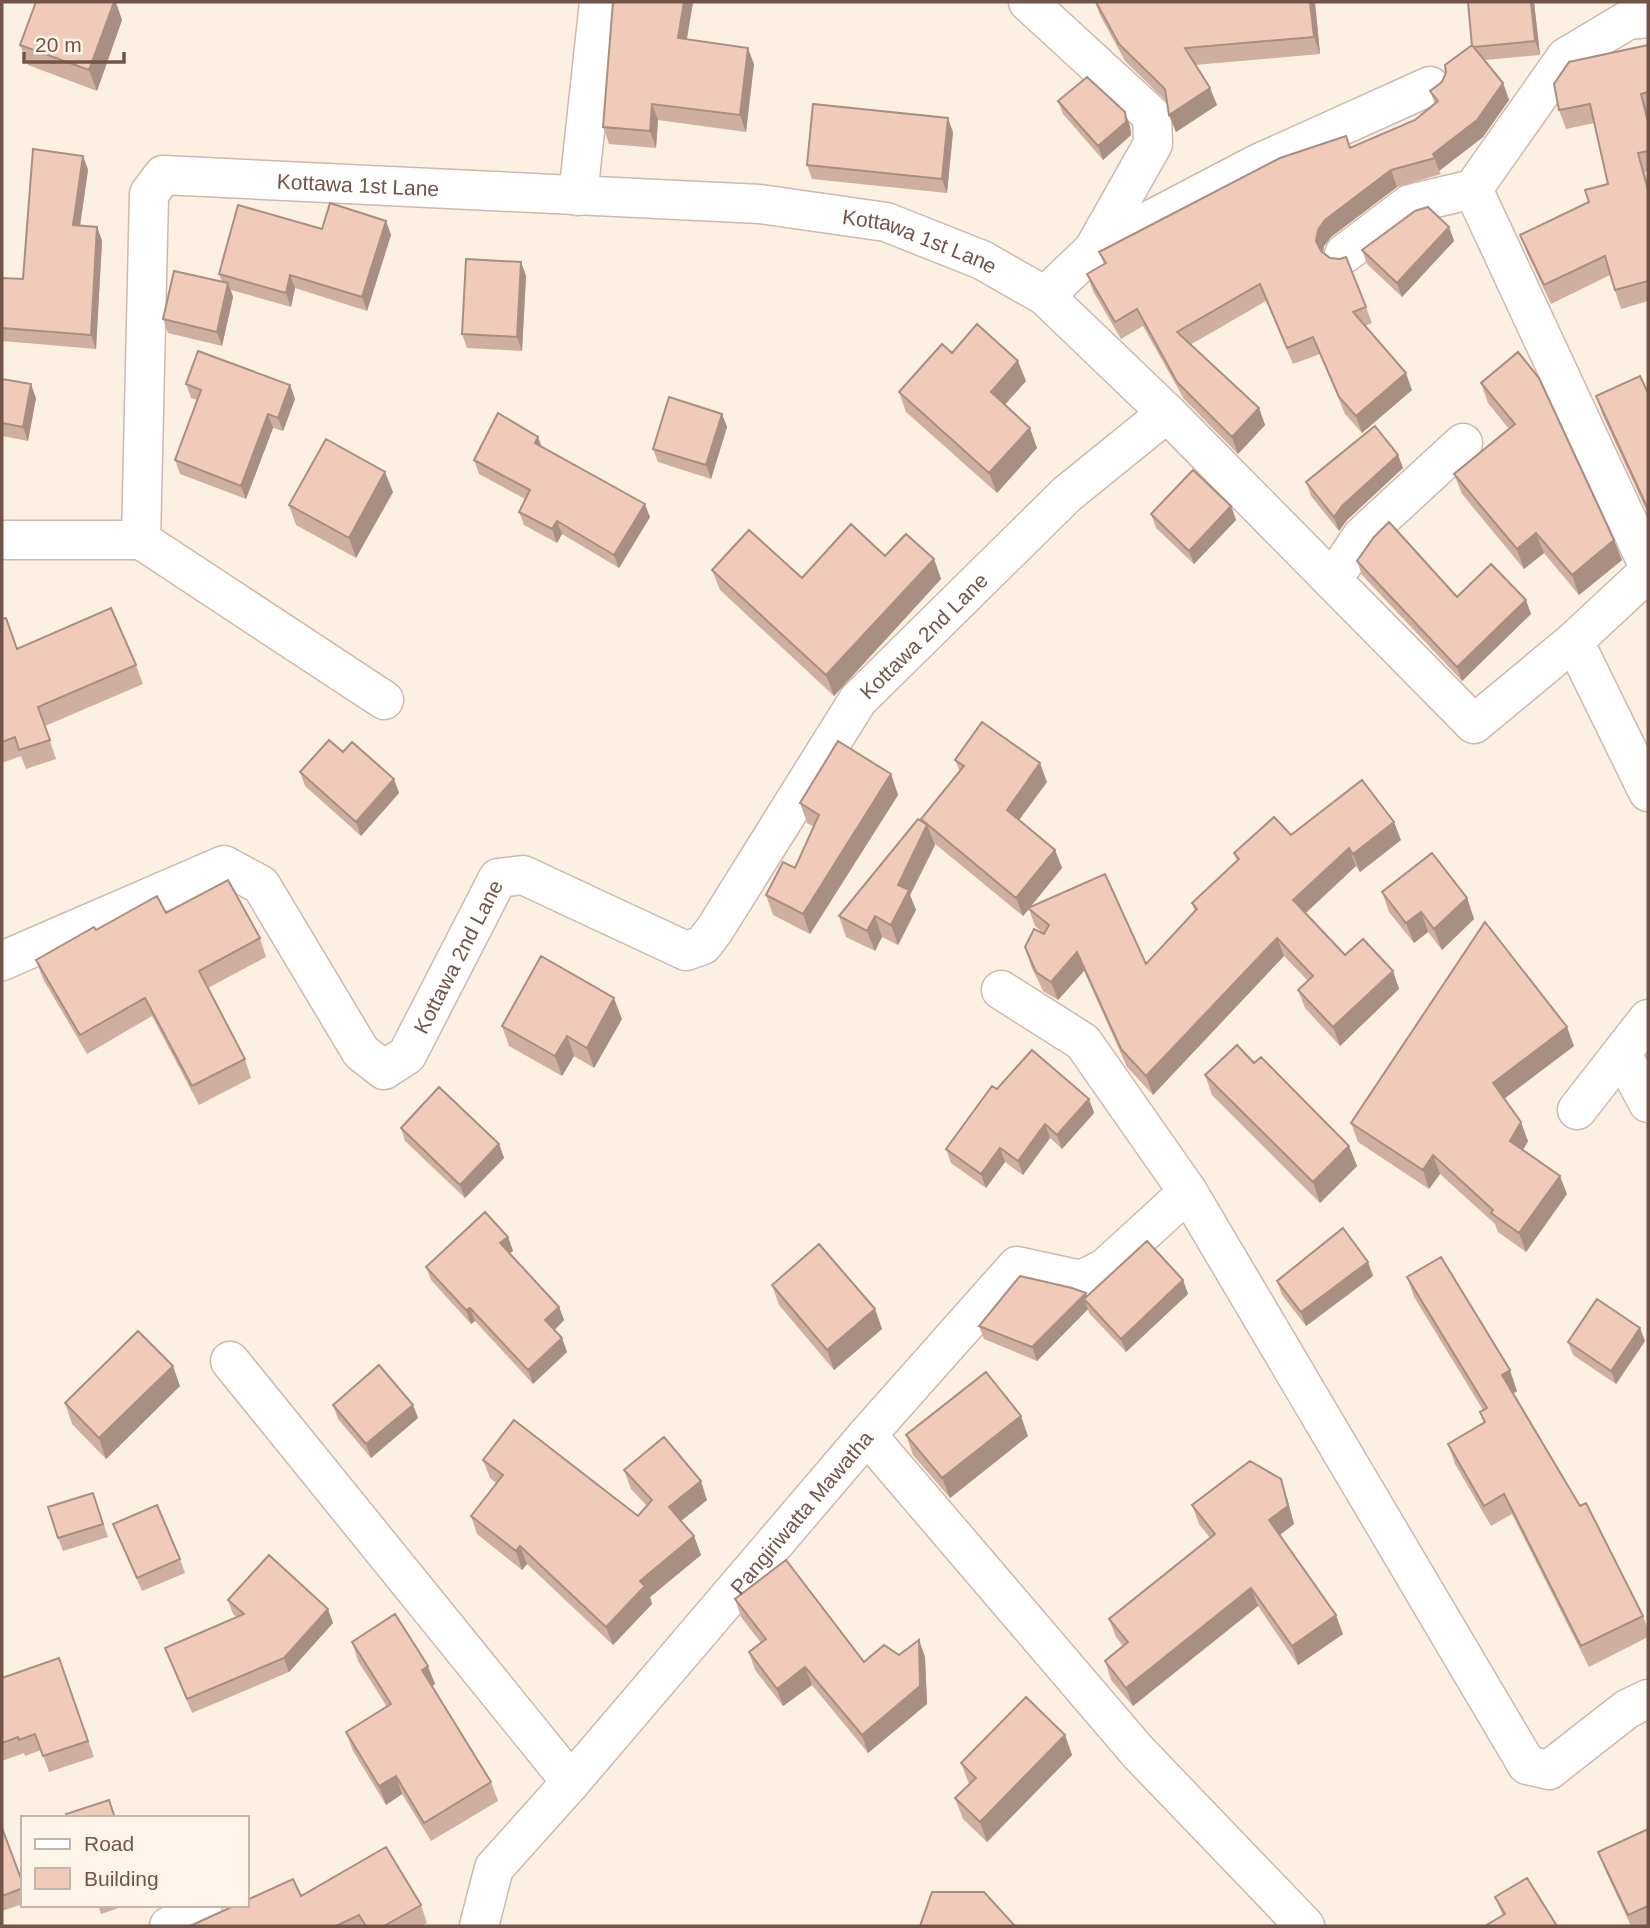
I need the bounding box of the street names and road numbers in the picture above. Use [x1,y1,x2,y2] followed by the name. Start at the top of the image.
[276,169,440,200] street label: Kottawa 1st Lane
[841,204,1001,278] street label: Kottawa 1st Lane
[855,568,992,703] street label: Kottawa 2nd Lane
[409,876,507,1037] street label: Kottawa 2nd Lane
[725,1426,877,1598] street label: Pangiriwatta Mawatha

